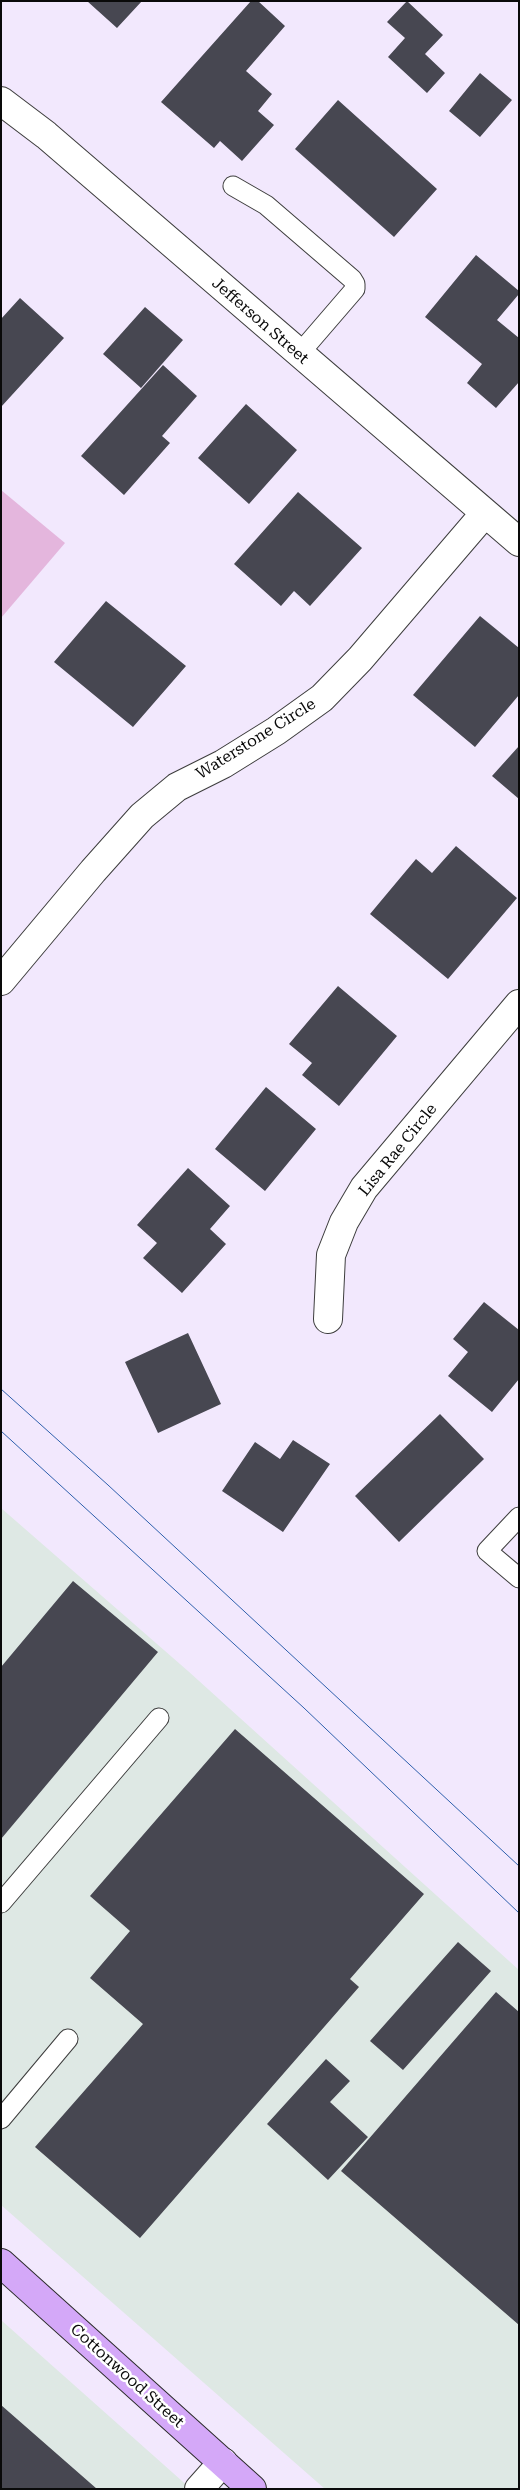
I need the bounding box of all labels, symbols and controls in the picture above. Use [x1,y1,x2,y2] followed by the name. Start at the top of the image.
[208,274,312,368] street label: Jefferson Street
[193,694,319,784] street label: Waterstone Circle
[355,1100,441,1200] street label: Lisa Rae Circle
[66,2320,188,2432] street label: Cottonwood Street

